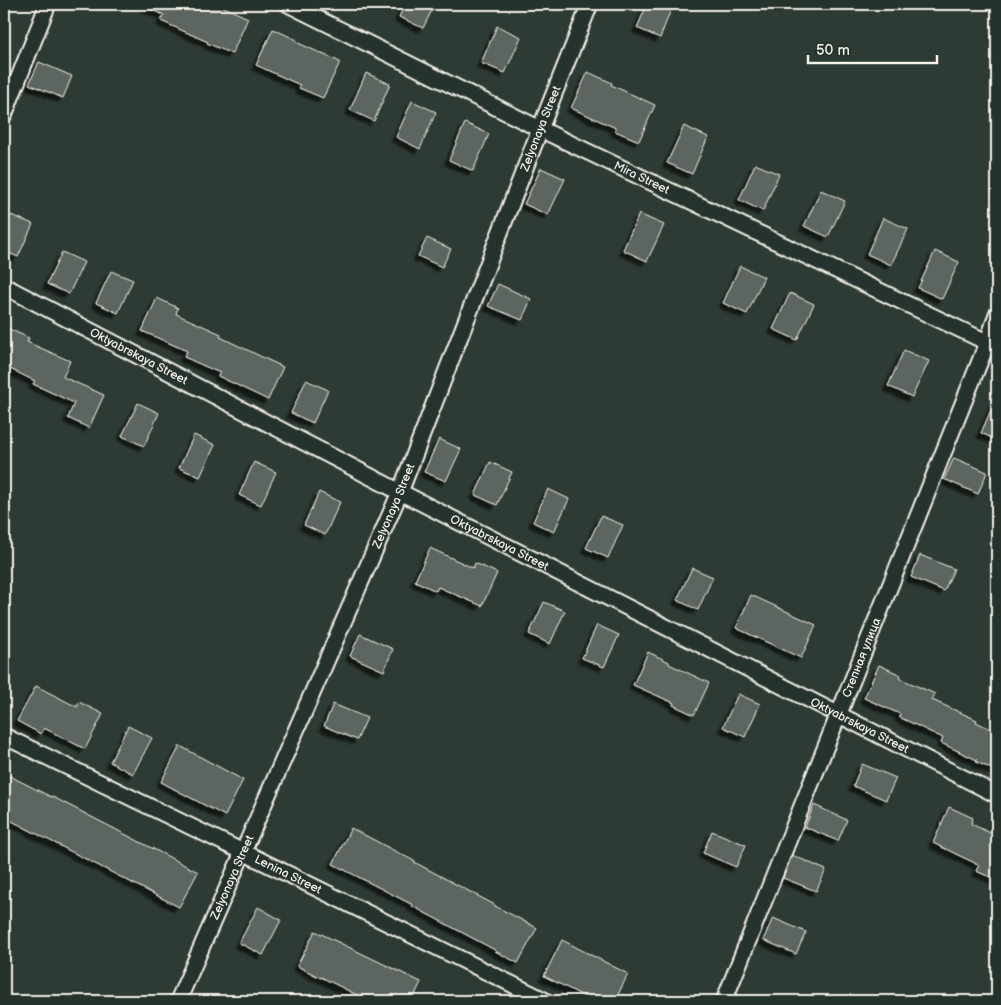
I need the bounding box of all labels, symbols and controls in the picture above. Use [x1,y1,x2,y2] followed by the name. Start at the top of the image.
[808,32,937,64] scale bar
[816,41,850,60] text: 50 m
[517,83,564,174] street label: Zelyonaya Street
[611,158,672,197] street label: Mira Street
[87,324,191,388] street label: Oktyabrskaya Street
[368,461,418,551] street label: Zelyonaya Street
[448,511,552,574] street label: Oktyabrskaya Street
[839,615,884,699] street label: Степная улица
[808,694,912,757] street label: Oktyabrskaya Street
[207,832,257,923] street label: Zelyonaya Street
[252,851,324,897] street label: Lenina Street

